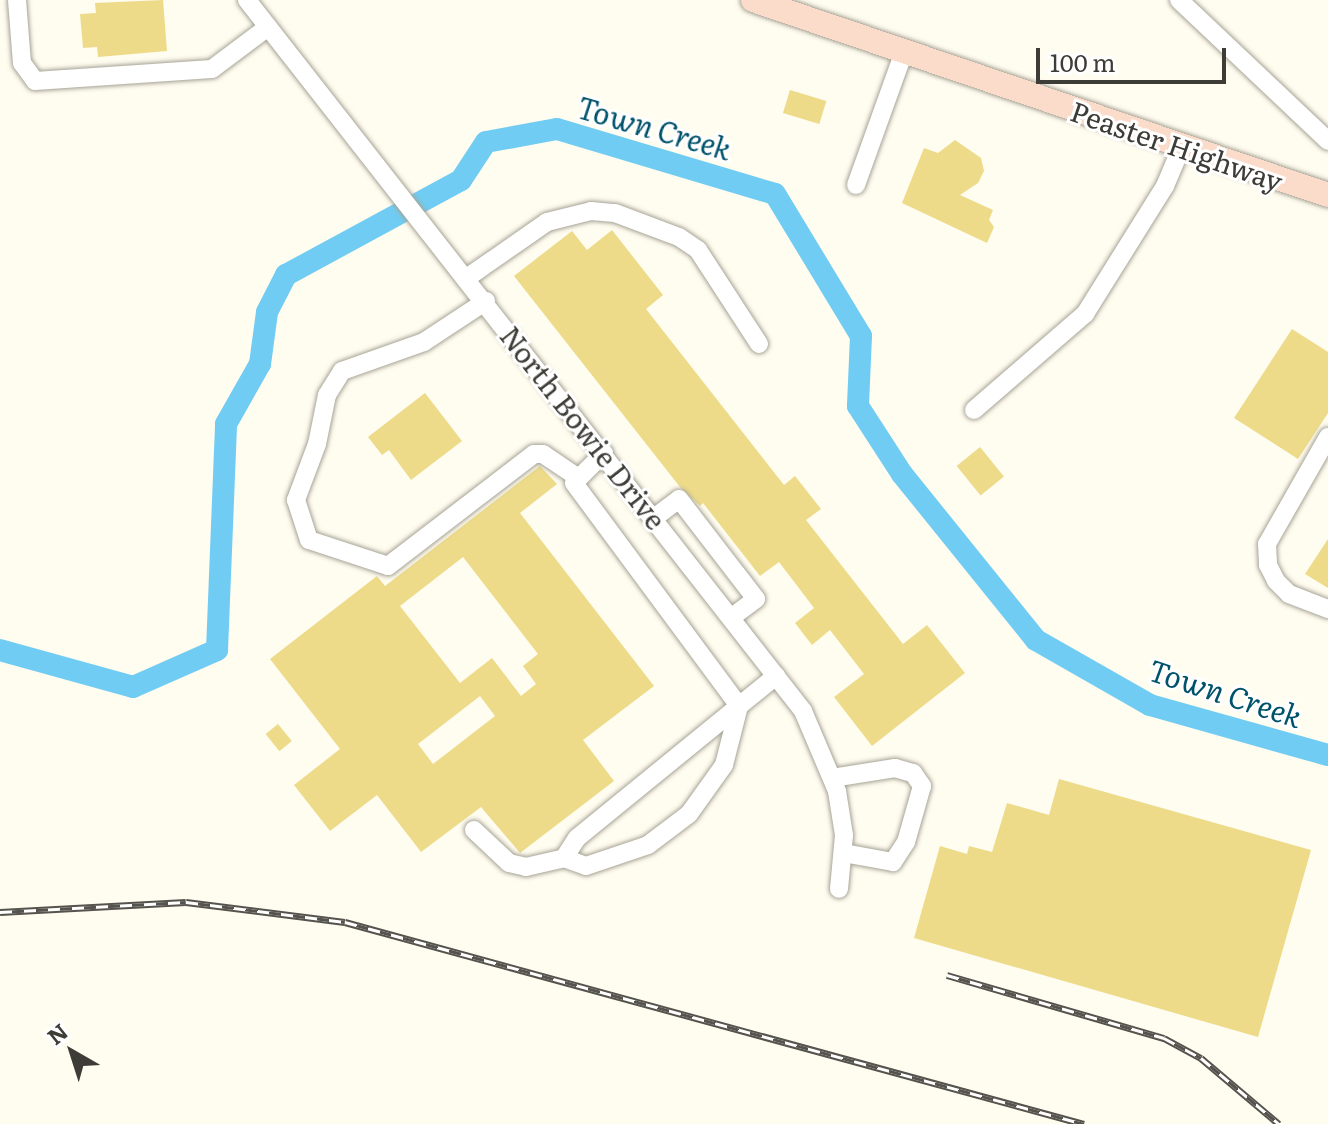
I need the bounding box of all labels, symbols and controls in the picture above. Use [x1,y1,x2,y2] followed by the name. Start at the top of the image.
[1040,32,1230,82] scale bar
[1050,44,1116,79] text: 100 m
[574,88,736,166] water label: Town Creek
[1067,93,1287,197] street label: Peaster Highway
[494,319,674,535] street label: North Bowie Drive
[1145,650,1307,734] water label: Town Creek
[32,1012,112,1092] north arrow
[39,1014,74,1052] text: N

